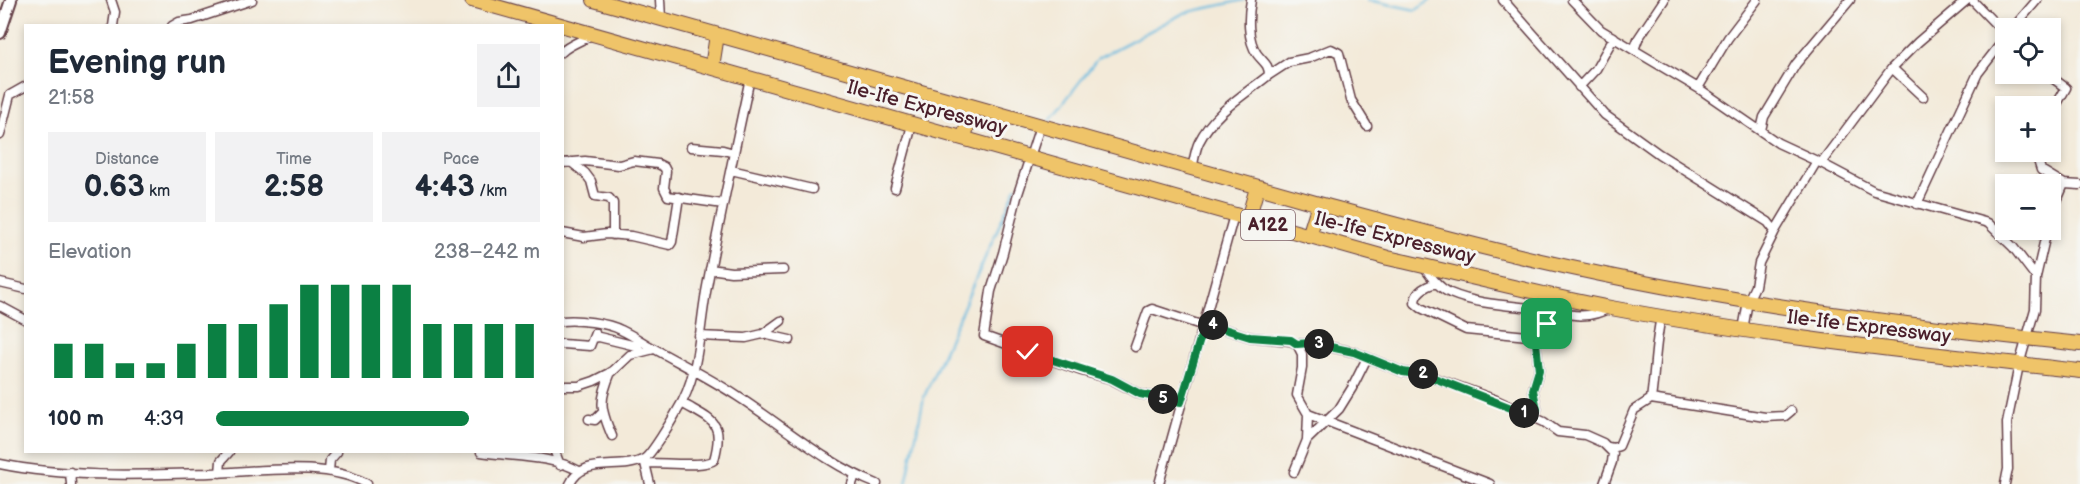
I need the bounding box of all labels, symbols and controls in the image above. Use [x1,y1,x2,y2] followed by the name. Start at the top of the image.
[1995,18,2061,240] map controls
[1995,18,2061,84] button: locate
[48,43,226,83] text: Evening run
[477,44,540,107] button: share
[844,75,1010,141] street label: Ile-Ife Expressway
[48,86,94,110] text: 21:58
[1995,96,2061,162] button: +
[95,150,159,169] text: Distance
[276,150,312,169] text: Time
[443,150,479,169] text: Pace
[84,169,145,205] text: 0.63
[264,169,324,205] text: 2:58
[415,169,475,205] text: 4:43
[1995,174,2061,240] button: −
[145,182,170,201] text: km
[475,182,507,201] text: /km
[1312,206,1478,270] street label: Ile-Ife Expressway
[1241,210,1295,240] road number: A122
[48,240,131,264] text: Elevation
[434,240,540,264] text: 238–242 m
[1521,298,1572,349] pin
[1786,305,1952,349] street label: Ile-Ife Expressway
[1530,307,1563,340] icon: arrive
[1198,310,1228,340] pin: 4
[1208,315,1218,334] text: 4
[1002,326,1053,377] pin
[1304,329,1334,359] pin: 3
[1314,334,1324,353] text: 3
[1011,335,1044,368] icon: check
[1408,359,1438,389] pin: 2
[1418,364,1428,383] text: 2
[1148,384,1178,414] pin: 5
[1158,389,1168,408] text: 5
[1509,398,1539,428] pin: 1
[1521,403,1527,422] text: 1
[48,407,104,431] text: 100 m
[144,407,184,431] text: 4:39

